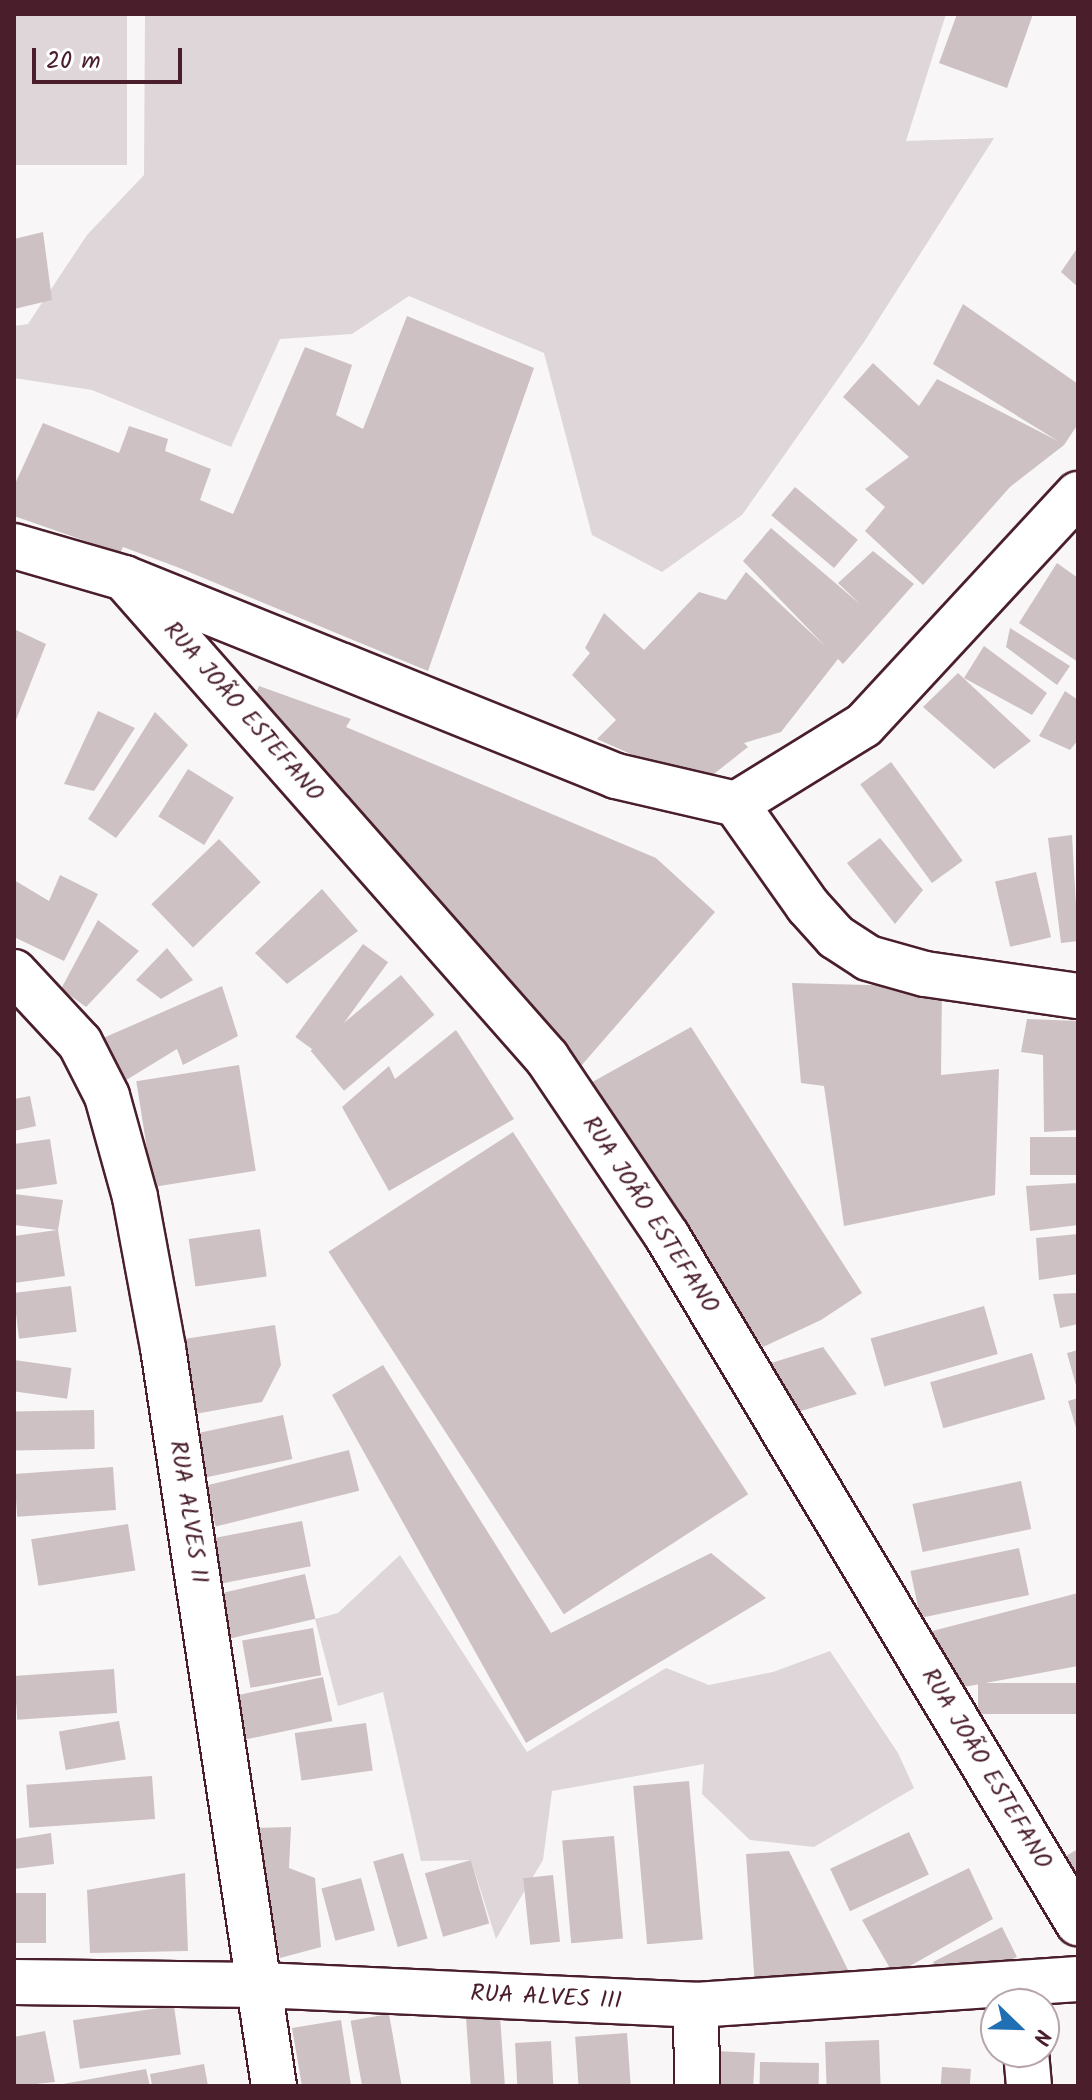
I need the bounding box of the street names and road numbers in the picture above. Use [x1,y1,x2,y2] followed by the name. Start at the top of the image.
[157,616,329,808] street label: RUA JOÃO ESTEFANO
[576,1111,724,1319] street label: RUA JOÃO ESTEFANO
[162,1438,214,1586] street label: RUA ALVES II
[915,1663,1057,1875] street label: RUA JOÃO ESTEFANO
[469,1980,623,2016] street label: RUA ALVES III

